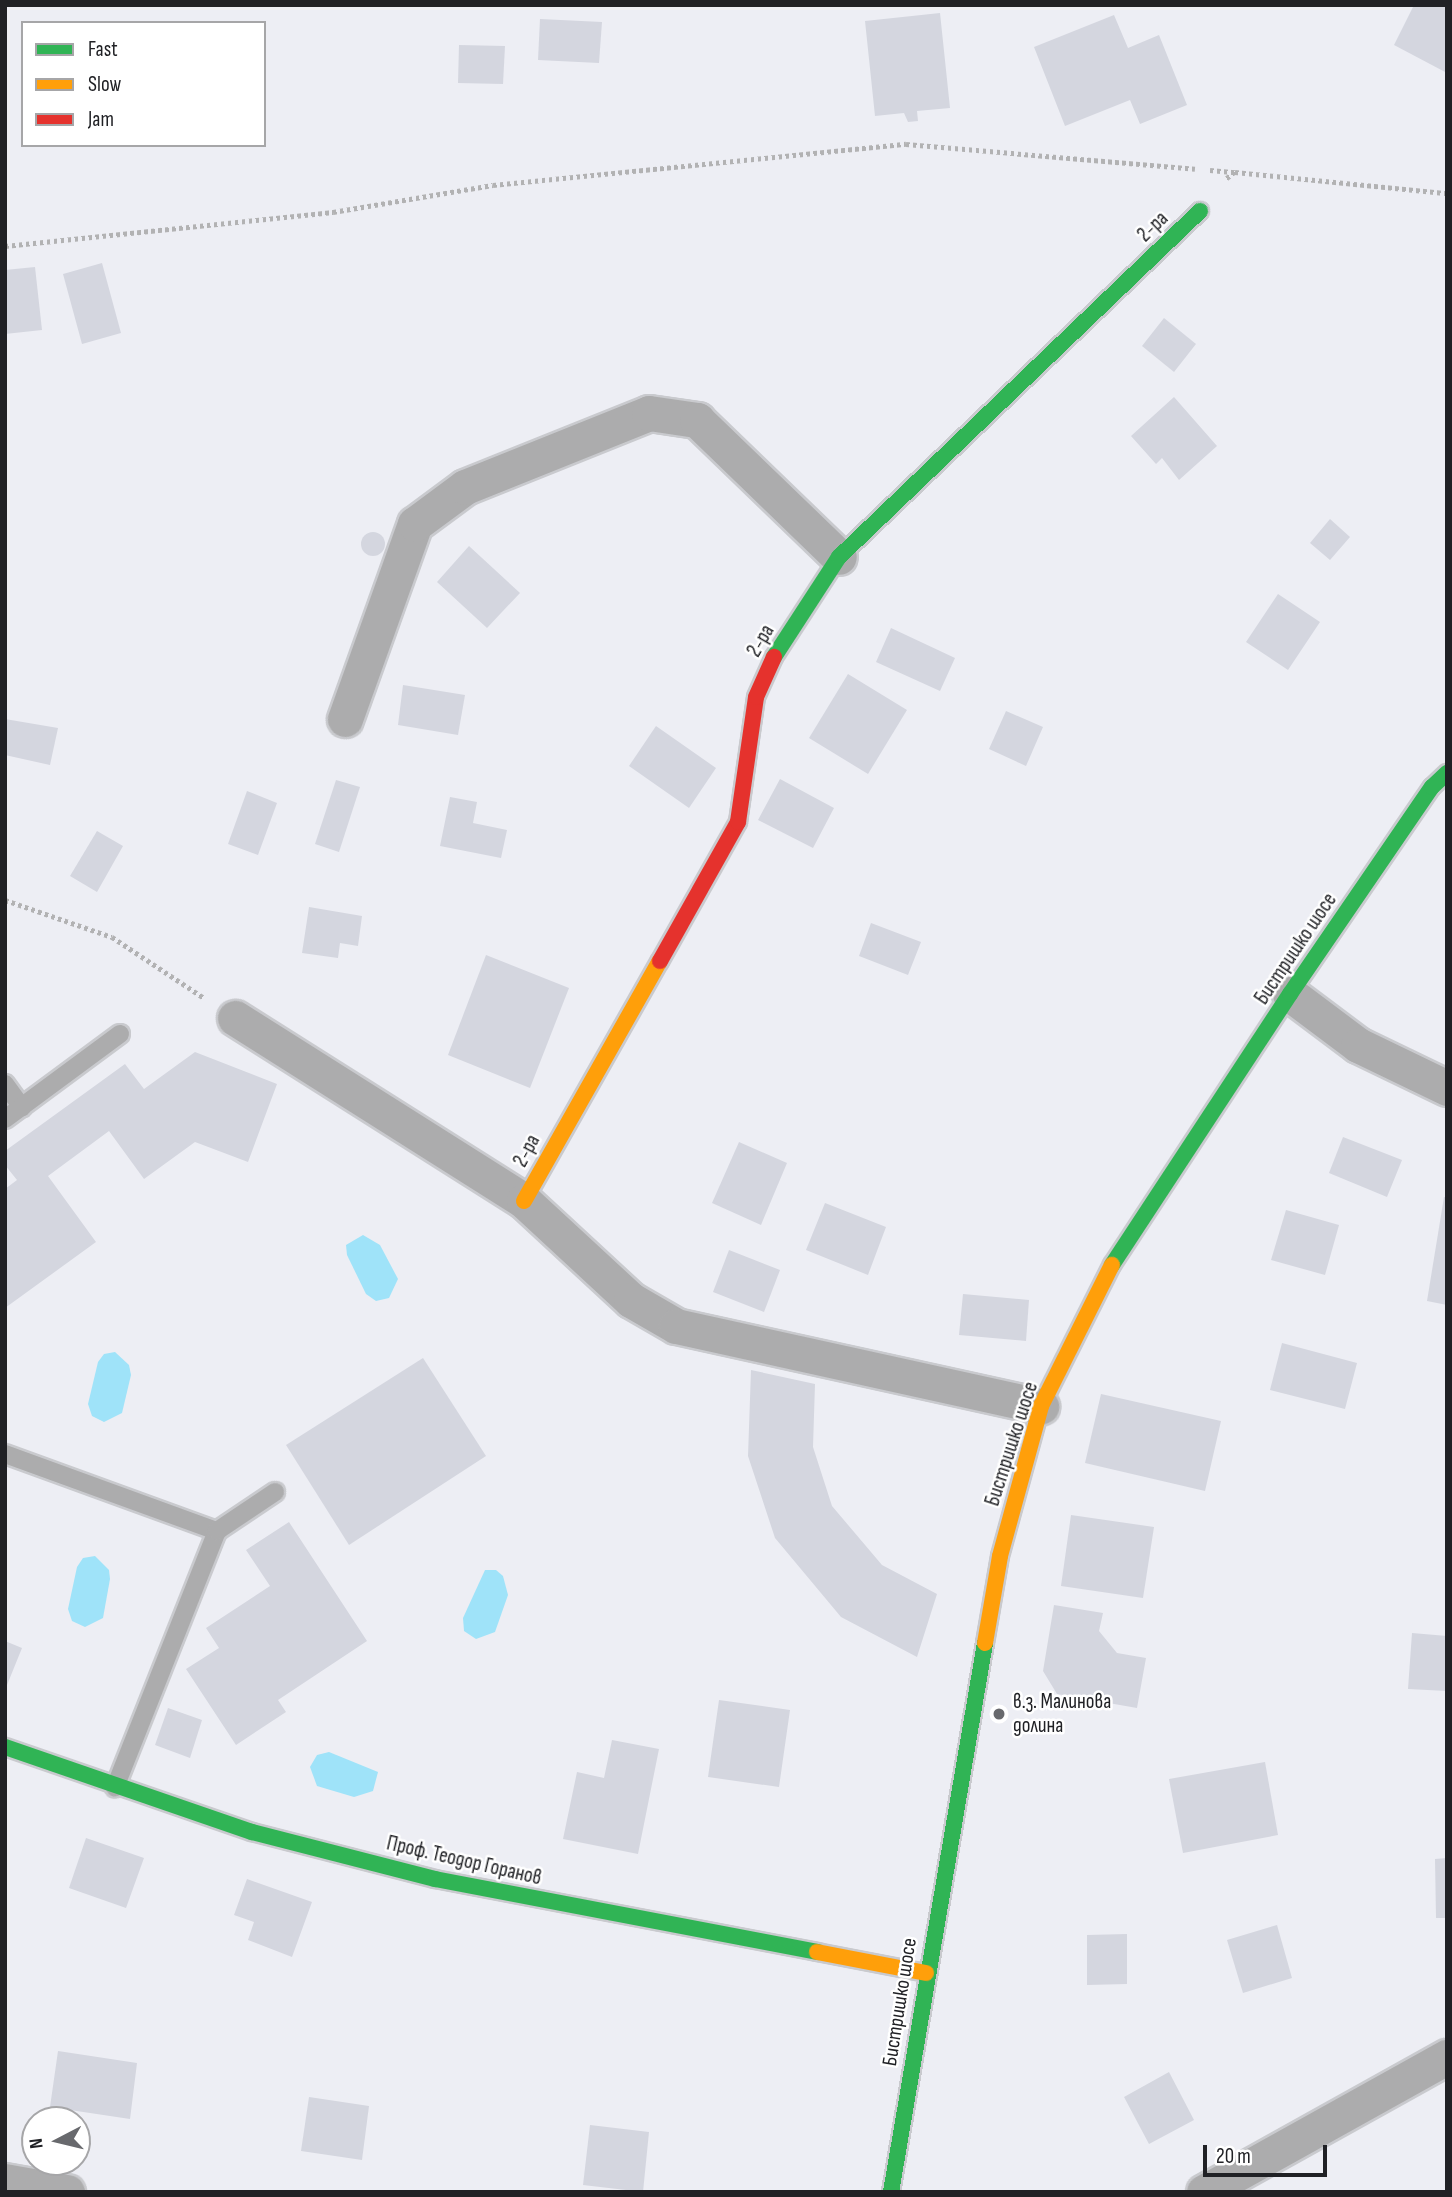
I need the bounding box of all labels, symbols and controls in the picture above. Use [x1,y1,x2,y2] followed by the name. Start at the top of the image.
[21,21,266,147] legend
[88,37,118,62] text: Fast
[88,72,121,97] text: Slow
[88,107,114,132] text: Jam
[1132,206,1174,248] street label: 2-ра
[742,620,780,662] street label: 2-ра
[1249,888,1343,1010] street label: Бистришко шосе
[508,1130,546,1172] street label: 2-ра
[980,1379,1044,1509] street label: Бистришко шосе
[1013,1689,1111,1739] place label: в.з. Малинова долина
[991,1706,1007,1722] marker: в.з. Малинова долина
[384,1831,544,1891] street label: Проф. Теодор Горанов
[877,1936,923,2068] street label: Бистришко шосе
[21,2106,91,2176] north arrow
[1207,2130,1331,2174] scale bar
[25,2137,49,2150] text: N
[1216,2144,1251,2169] text: 20 m

